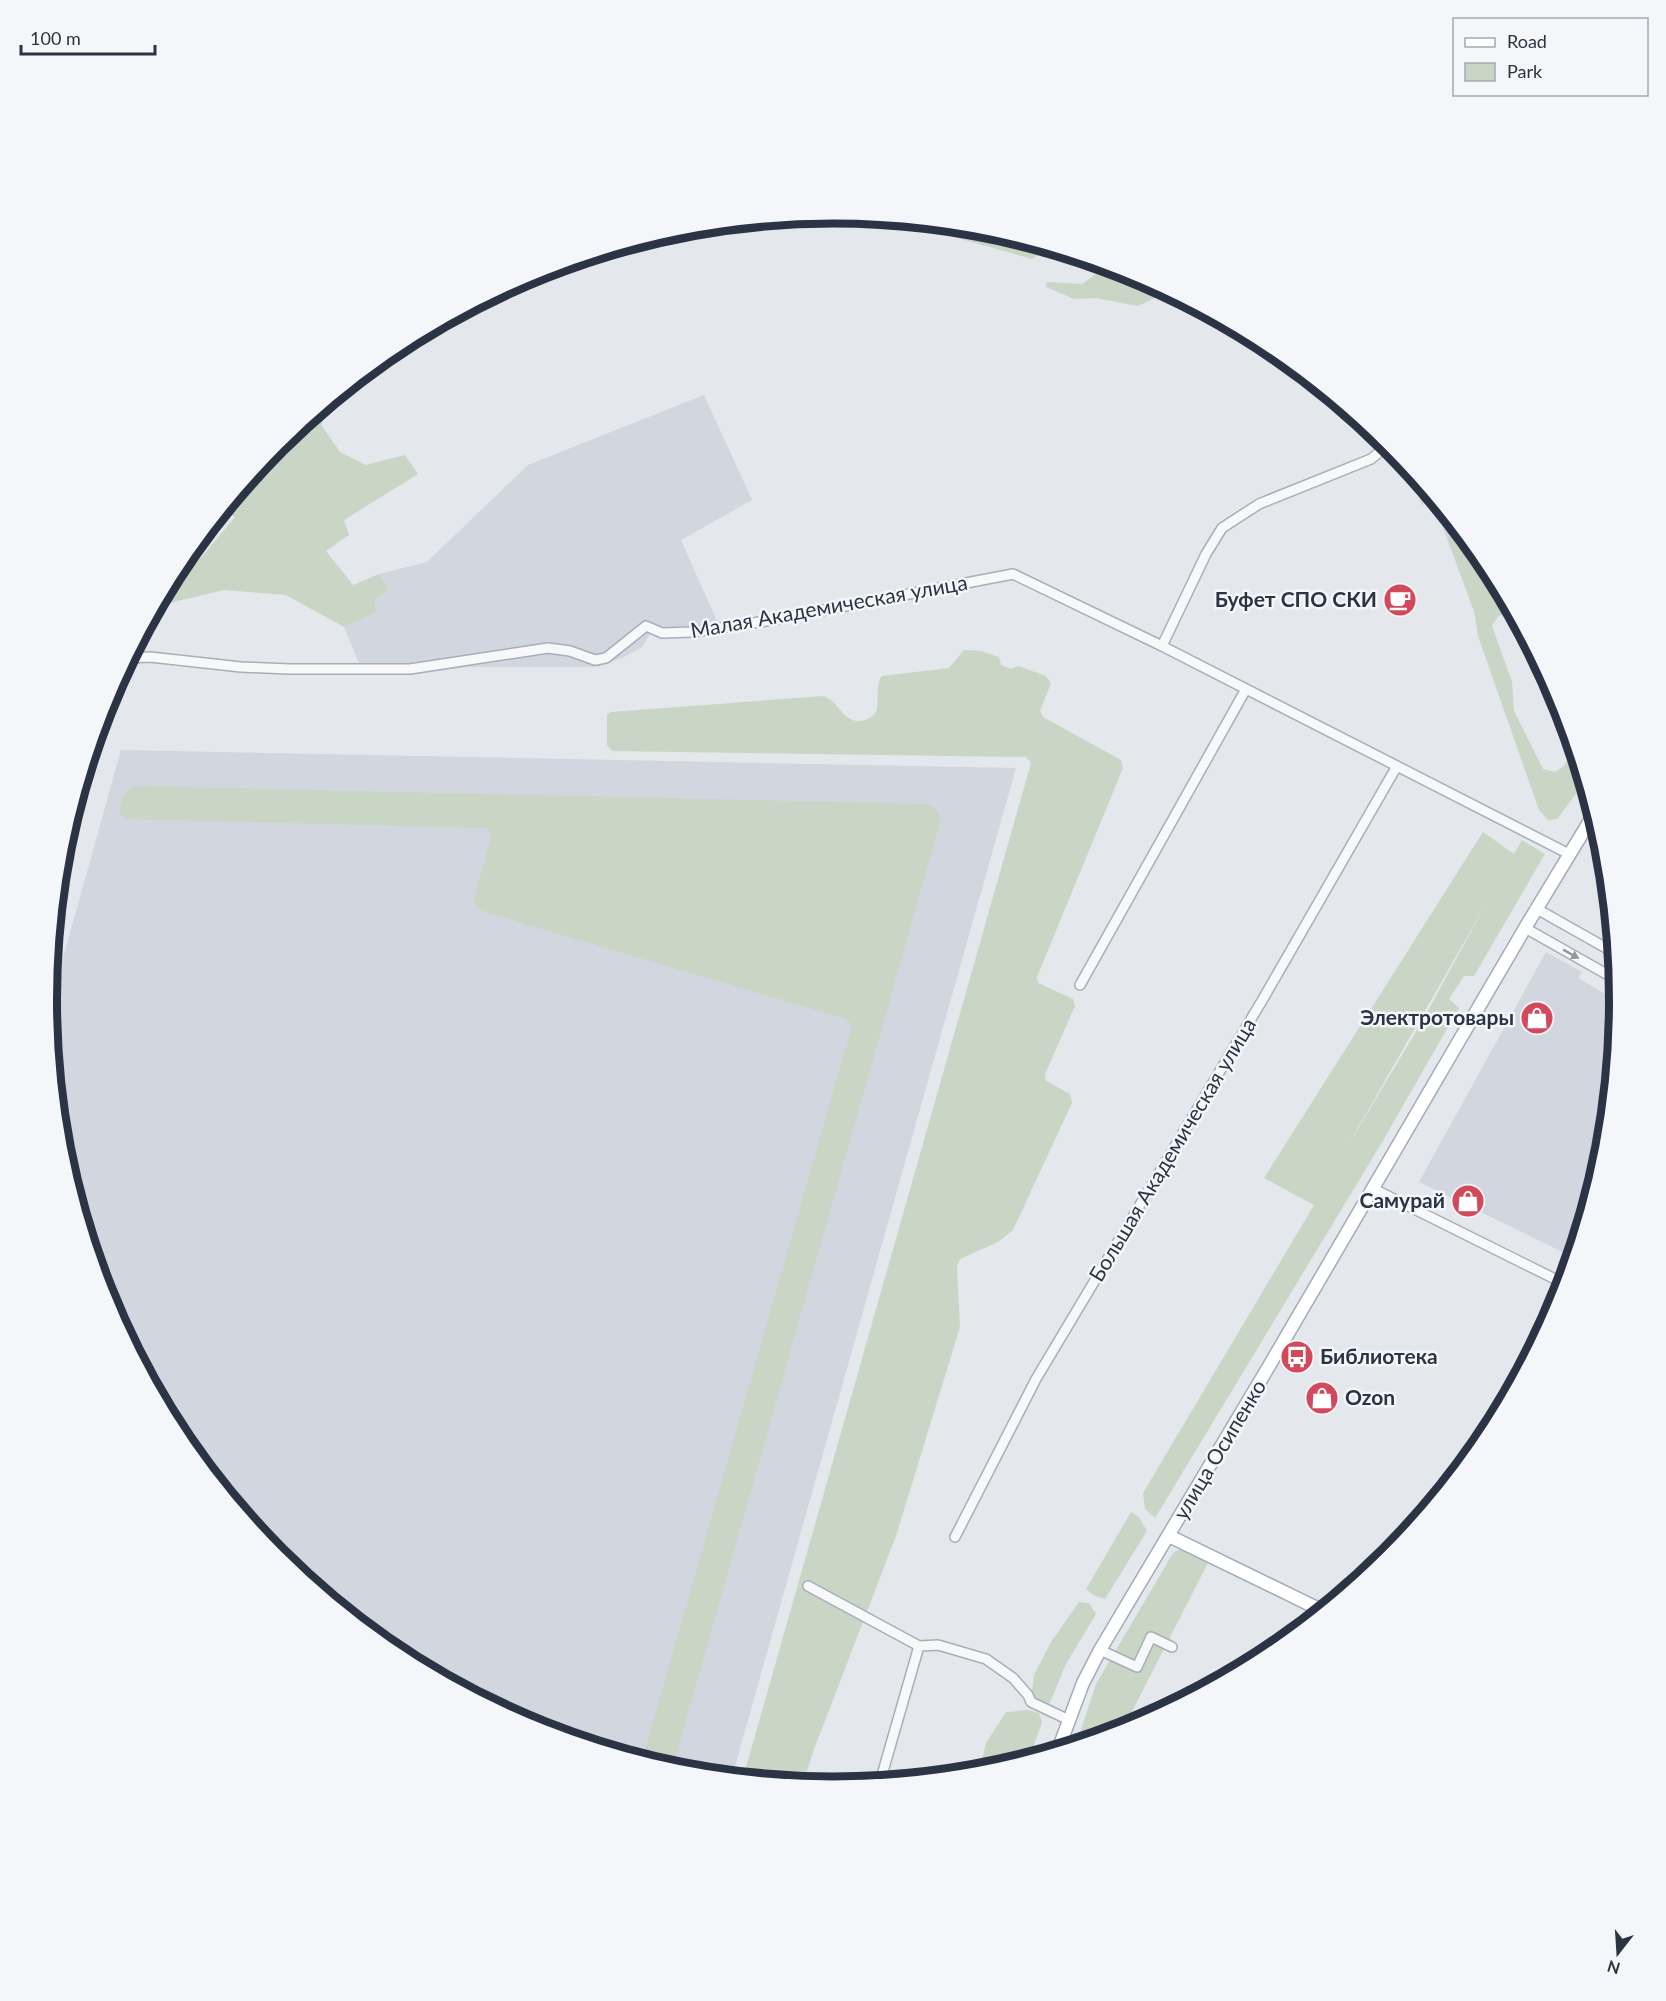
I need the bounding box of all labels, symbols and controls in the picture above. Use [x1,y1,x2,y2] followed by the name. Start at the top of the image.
[21,18,154,56] scale bar
[1453,18,1648,96] legend
[30,27,81,49] text: 100 m
[1507,30,1547,52] text: Road
[1507,60,1543,82] text: Park
[688,569,969,642] street label: Малая Академическая улица
[1382,582,1418,618] cafe icon: Буфет СПО СКИ
[1215,586,1377,611] place label: Буфет СПО СКИ
[1563,949,1580,959] one-way arrow
[1519,1000,1555,1036] shop icon: Электротовары
[1360,1004,1514,1029] place label: Электротовары
[1083,1013,1260,1285] street label: Большая Академическая улица
[1450,1183,1486,1219] shop icon: Самурай
[1360,1187,1445,1212] place label: Самурай
[1279,1339,1315,1375] bus stop icon: Библиотека
[1320,1343,1438,1368] place label: Библиотека
[1167,1375,1270,1524] street label: улица Осипенко
[1304,1380,1340,1416] shop icon: Ozon
[1345,1384,1395,1409] place label: Ozon
[1588,1923,1648,1983] north arrow
[1605,1957,1622,1979] text: N

